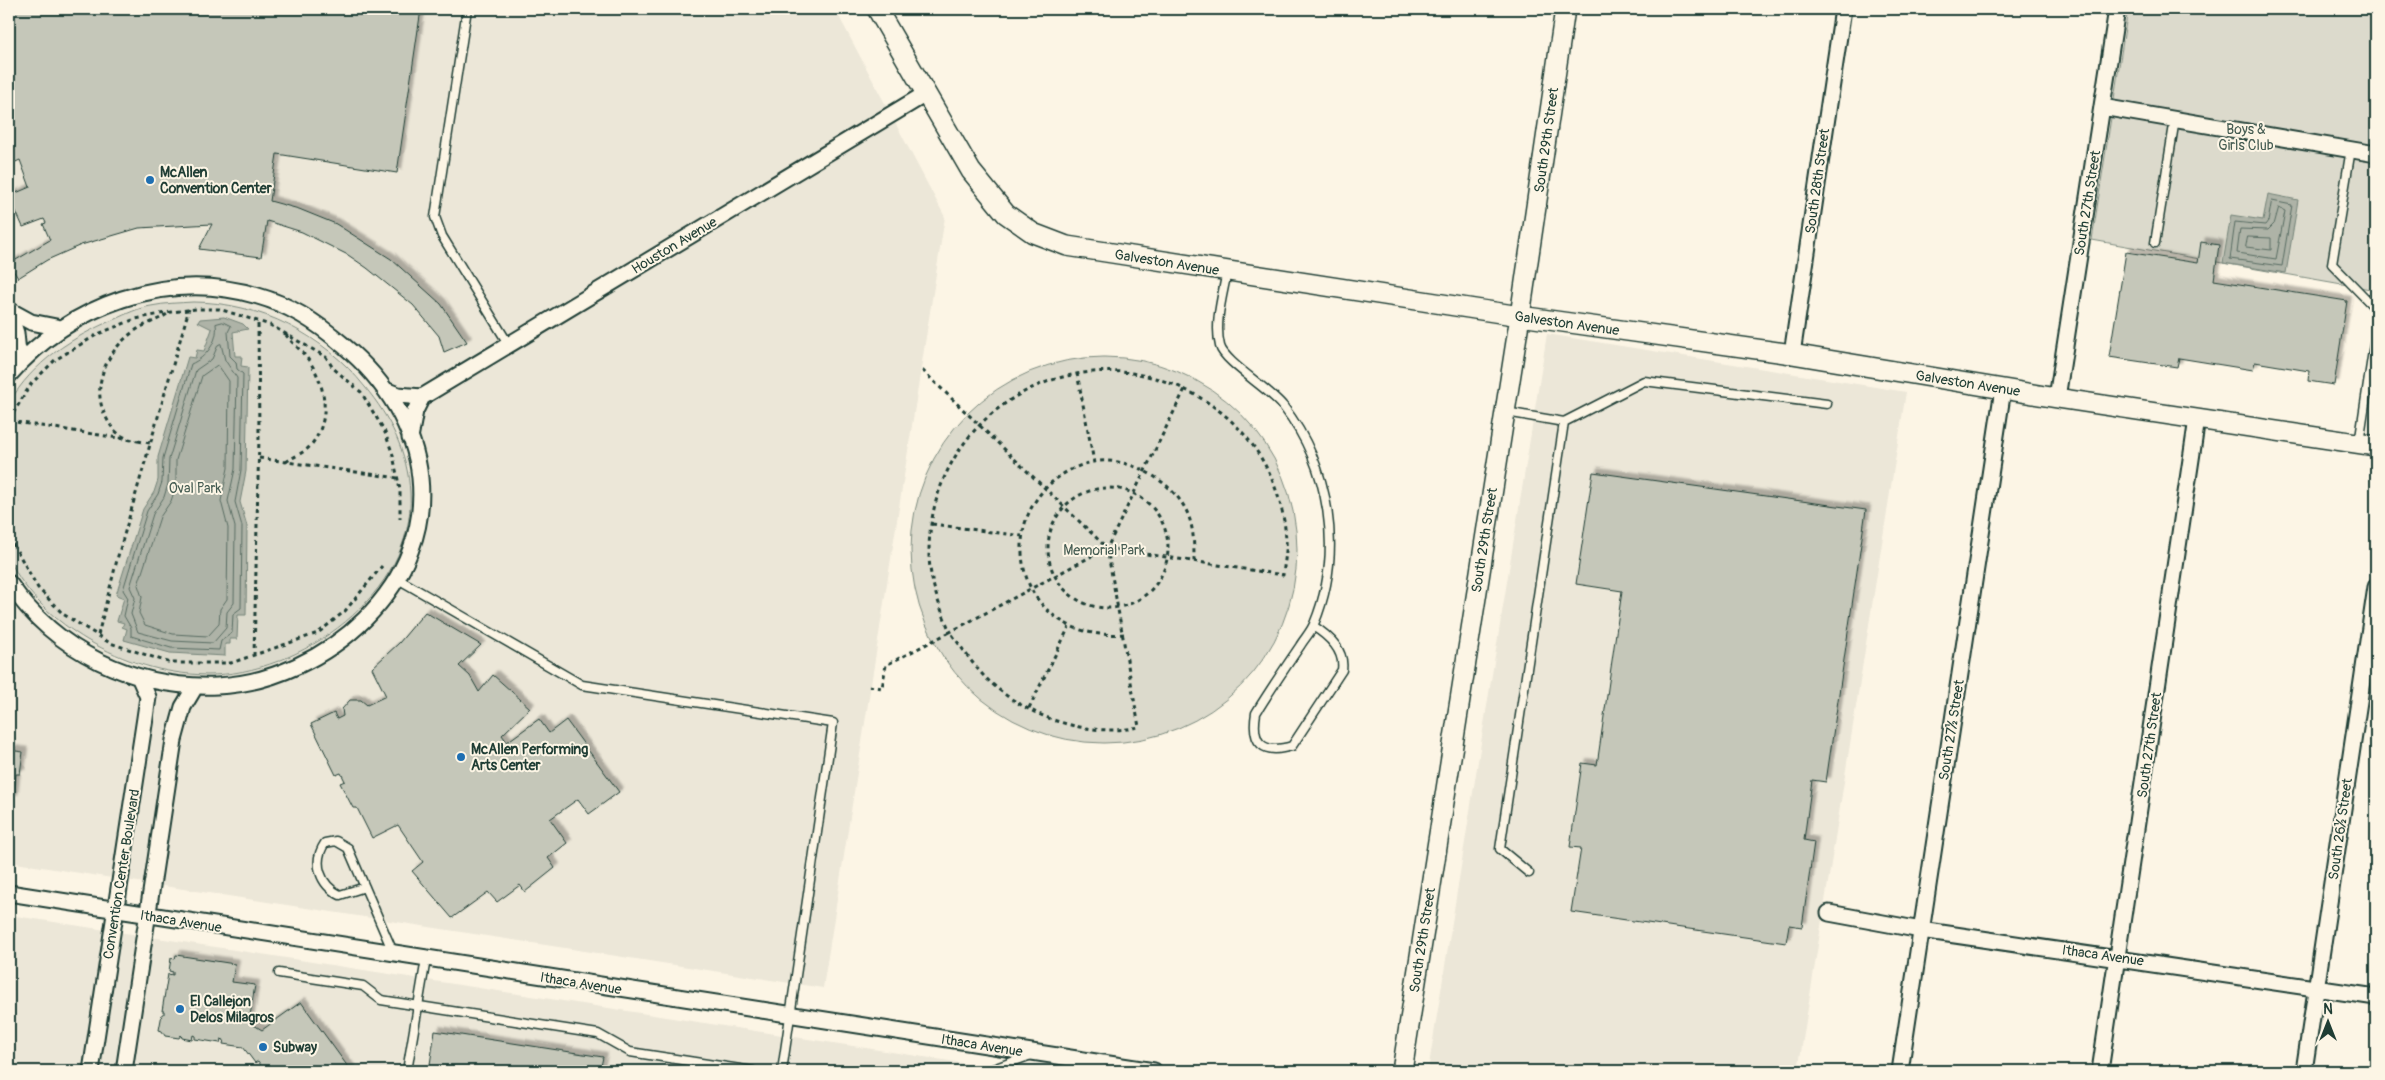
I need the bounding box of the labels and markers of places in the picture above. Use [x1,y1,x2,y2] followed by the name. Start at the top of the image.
[160,164,273,197] place label: McAllen Convention Center
[144,174,156,186] marker: McAllen Convention Center
[471,741,588,774] place label: McAllen Performing Arts Center
[455,751,467,763] marker: McAllen Performing Arts Center
[190,993,275,1026] place label: El Callejon Delos Milagros
[174,1003,186,1015] marker: El Callejon Delos Milagros
[273,1039,317,1056] place label: Subway
[257,1041,269,1053] marker: Subway

